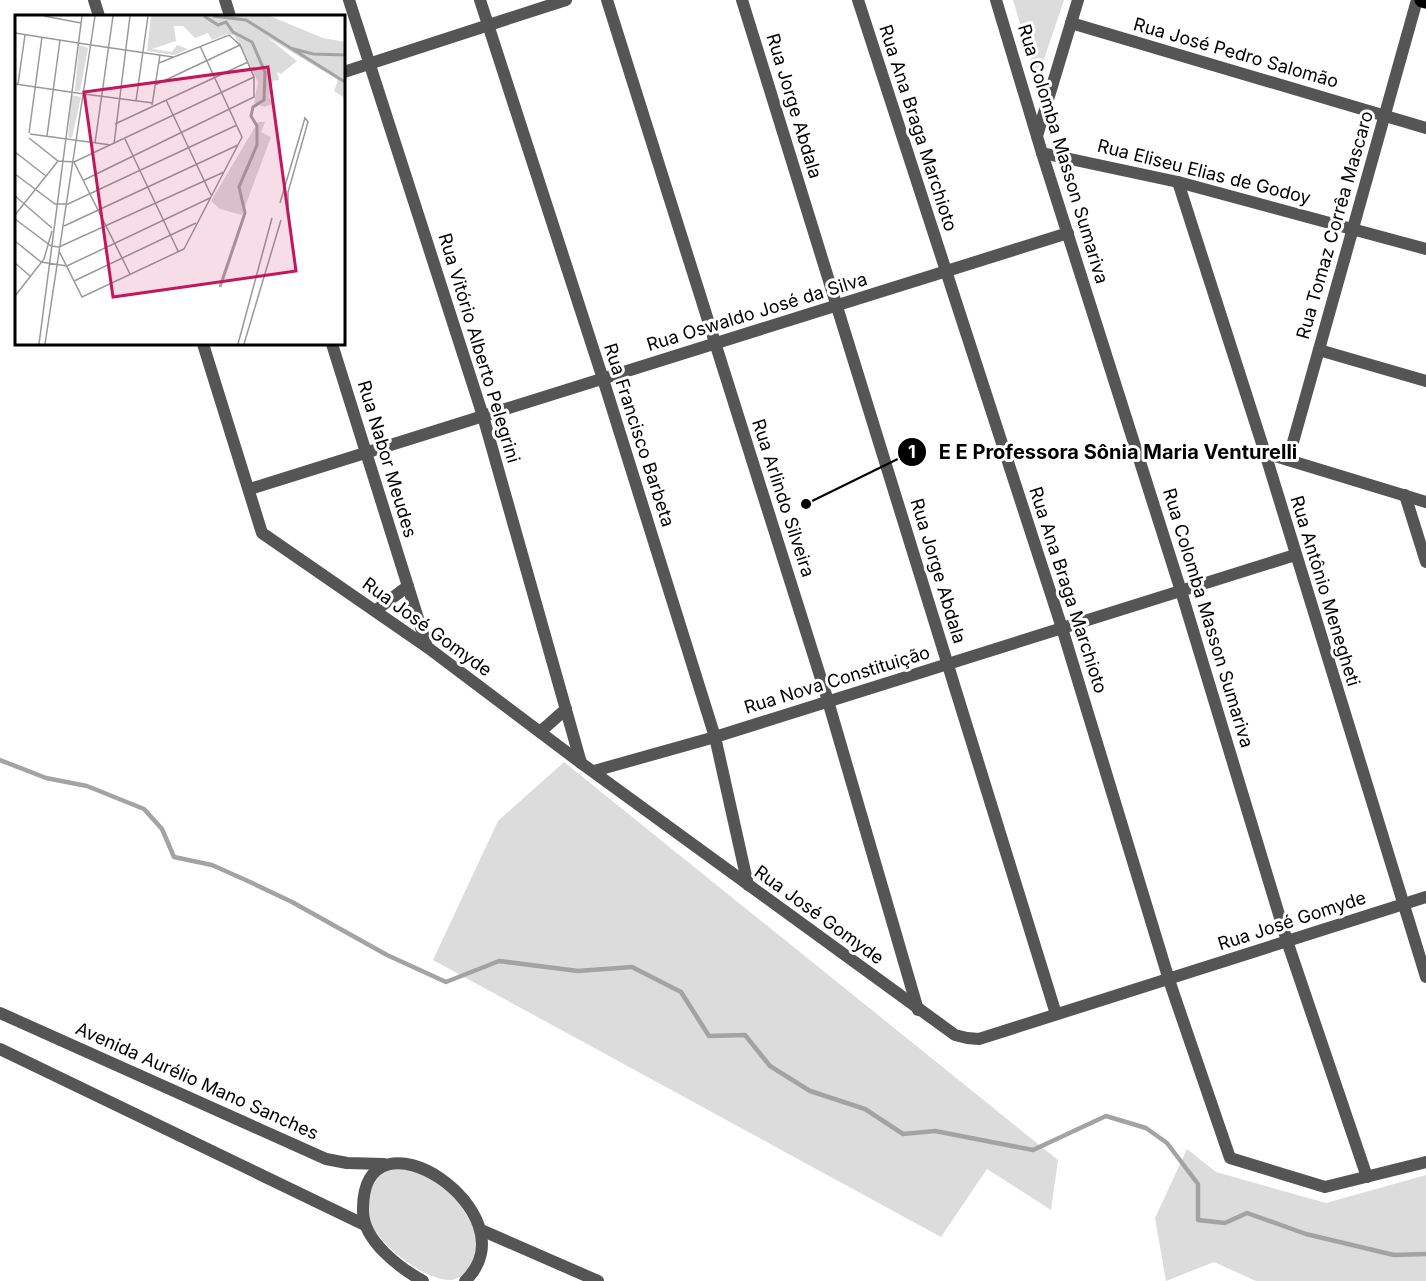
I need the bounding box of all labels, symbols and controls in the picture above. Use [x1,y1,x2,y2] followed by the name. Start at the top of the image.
[1131,13,1341,92] street label: Rua José Pedro Salomão
[15,15,345,345] inset map
[875,22,962,234] street label: Rua Ana Braga Marchioto
[1014,22,1113,286] street label: Rua Colomba Masson Sumariva
[762,31,827,181] street label: Rua Jorge Abdala
[1292,108,1377,341] street label: Rua Tomaz Corrêa Mascaro
[1095,135,1313,208] street label: Rua Eliseu Elias de Godoy
[434,230,524,465] street label: Rua Vitório Alberto Pelegrini
[644,268,870,355] street label: Rua Oswaldo José da Silva
[600,340,679,529] street label: Rua Francisco Barbeta
[354,378,421,540] street label: Rua Nabor Meudes
[748,416,819,580] street label: Rua Arlindo Silveira
[897,433,1310,471] callout: E E Professora Sônia Maria Venturelli
[939,440,1297,464] text: E E Professora Sônia Maria Venturelli
[908,441,916,462] text: 1
[1025,484,1112,696] street label: Rua Ana Braga Marchioto
[1159,486,1258,750] street label: Rua Colomba Masson Sumariva
[1286,493,1364,689] street label: Rua Antônio Menegheti
[906,496,971,646] street label: Rua Jorge Abdala
[359,573,496,681] street label: Rua José Gomyde
[741,641,932,718] street label: Rua Nova Constituição
[751,861,888,969] street label: Rua José Gomyde
[1215,887,1369,954] street label: Rua José Gomyde
[73,1017,322,1144] street label: Avenida Aurélio Mano Sanches

